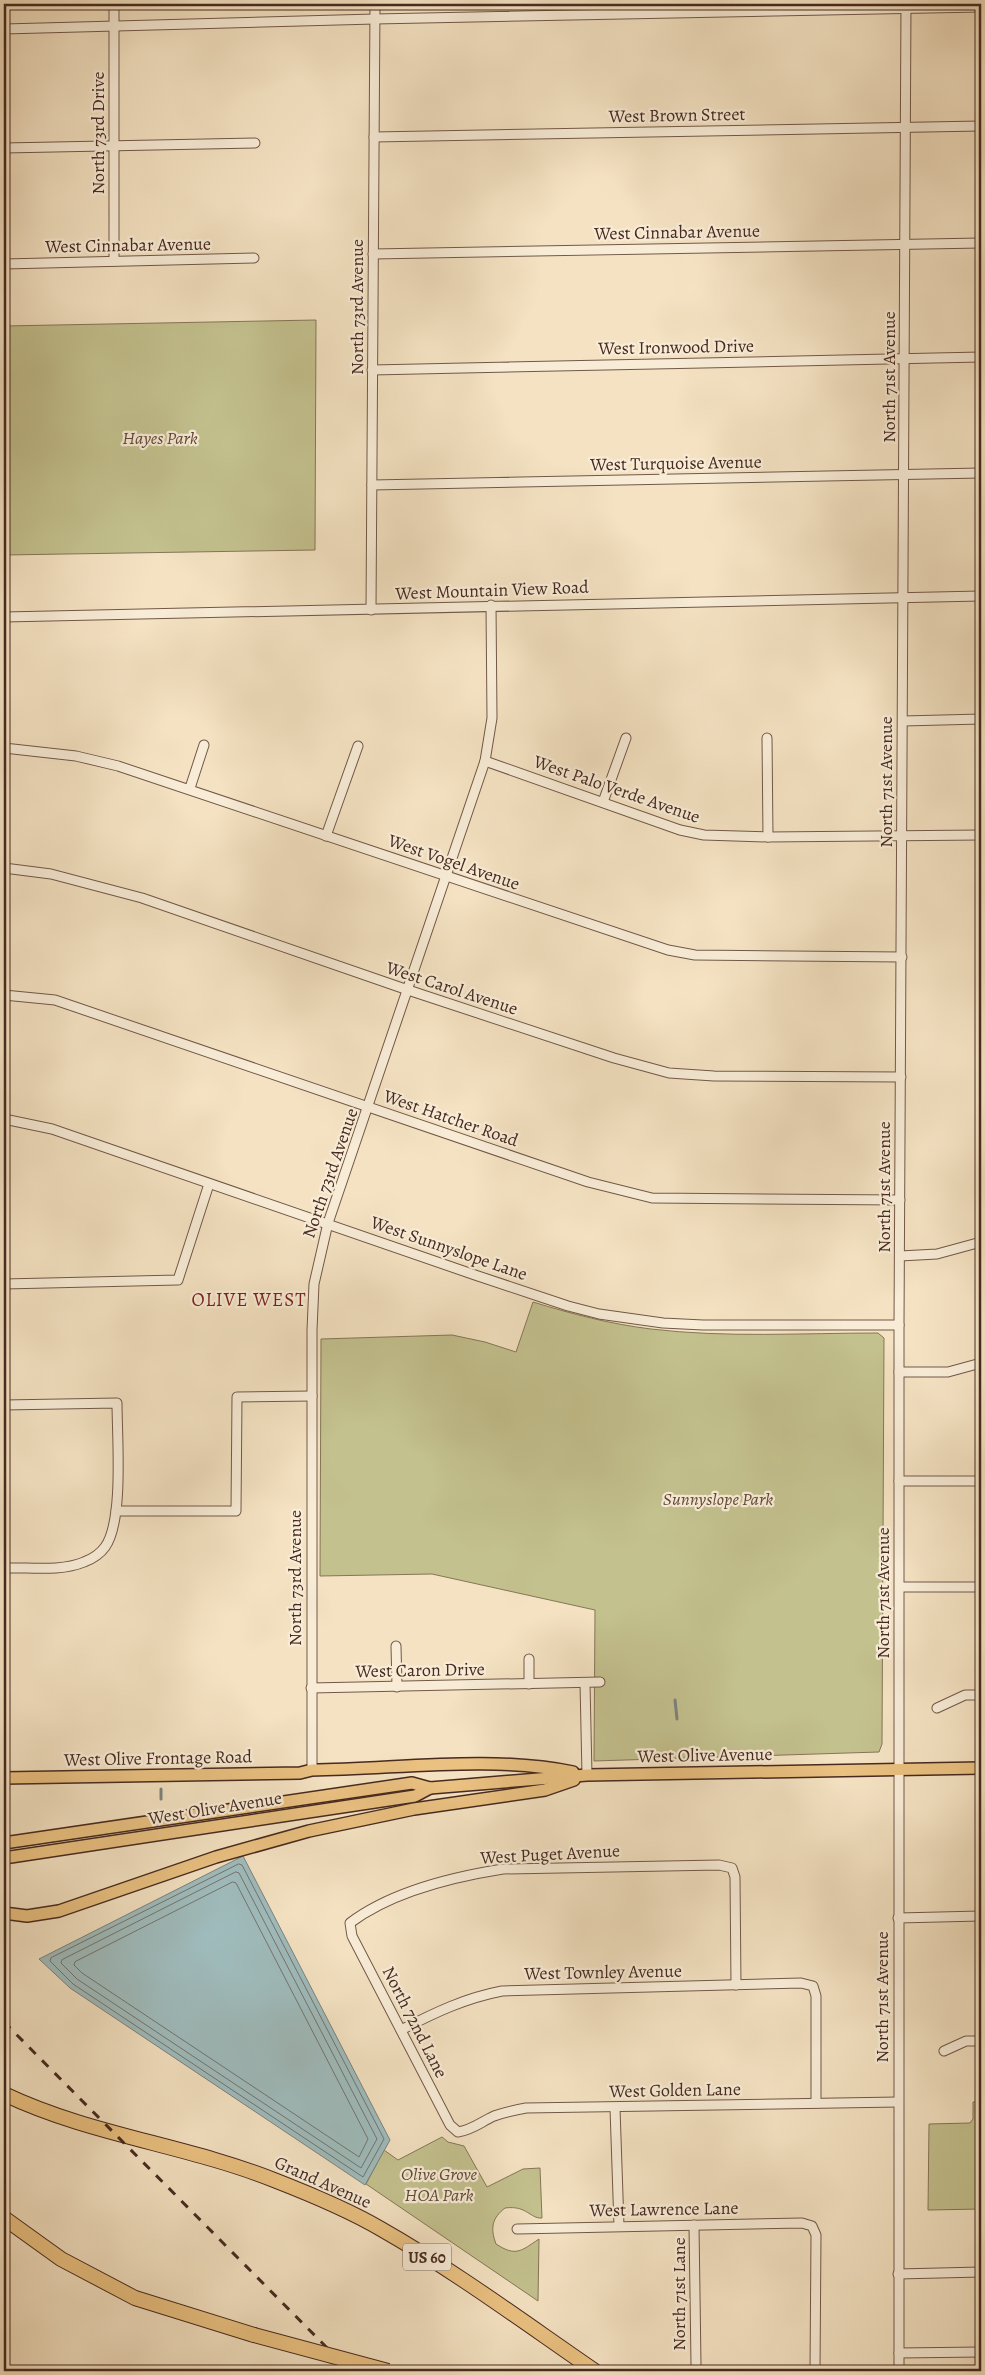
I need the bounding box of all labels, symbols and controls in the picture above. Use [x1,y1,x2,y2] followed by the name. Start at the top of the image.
[86,72,110,194] street label: North 73rd Drive
[608,102,746,128] street label: West Brown Street
[593,219,760,245] street label: West Cinnabar Avenue
[44,232,211,258] street label: West Cinnabar Avenue
[345,239,369,375] street label: North 73rd Avenue
[877,311,901,443] street label: North 71st Avenue
[597,334,754,360] street label: West Ironwood Drive
[122,426,198,450] park label: Hayes Park
[589,450,762,477] street label: West Turquoise Avenue
[394,575,590,605] street label: West Mountain View Road
[874,716,898,848] street label: North 71st Avenue
[530,749,703,829] street label: West Palo Verde Avenue
[384,828,523,896] street label: West Vogel Avenue
[382,955,521,1021] street label: West Carol Avenue
[379,1083,522,1152] street label: West Hatcher Road
[296,1105,364,1241] street label: North 73rd Avenue
[872,1121,896,1253] street label: North 71st Avenue
[367,1210,530,1286] street label: West Sunnyslope Lane
[191,1287,307,1313] district label: OLIVE WEST
[663,1487,773,1511] park label: Sunnyslope Park
[283,1510,307,1646] street label: North 73rd Avenue
[871,1527,895,1659] street label: North 71st Avenue
[354,1657,485,1683] street label: West Caron Drive
[636,1742,773,1768] street label: West Olive Avenue
[63,1744,253,1772] street label: West Olive Frontage Road
[145,1786,284,1831] street label: West Olive Avenue
[478,1838,621,1870] street label: West Puget Avenue
[870,1931,894,2063] street label: North 71st Avenue
[523,1959,682,1985] street label: West Townley Avenue
[377,1962,453,2082] street label: North 72nd Lane
[608,2077,741,2103] street label: West Golden Lane
[271,2150,375,2214] street label: Grand Avenue
[401,2162,478,2207] park label: Olive Grove HOA Park
[588,2196,739,2222] street label: West Lawrence Lane
[667,2237,691,2351] street label: North 71st Lane
[403,2244,451,2270] road number: US 60

